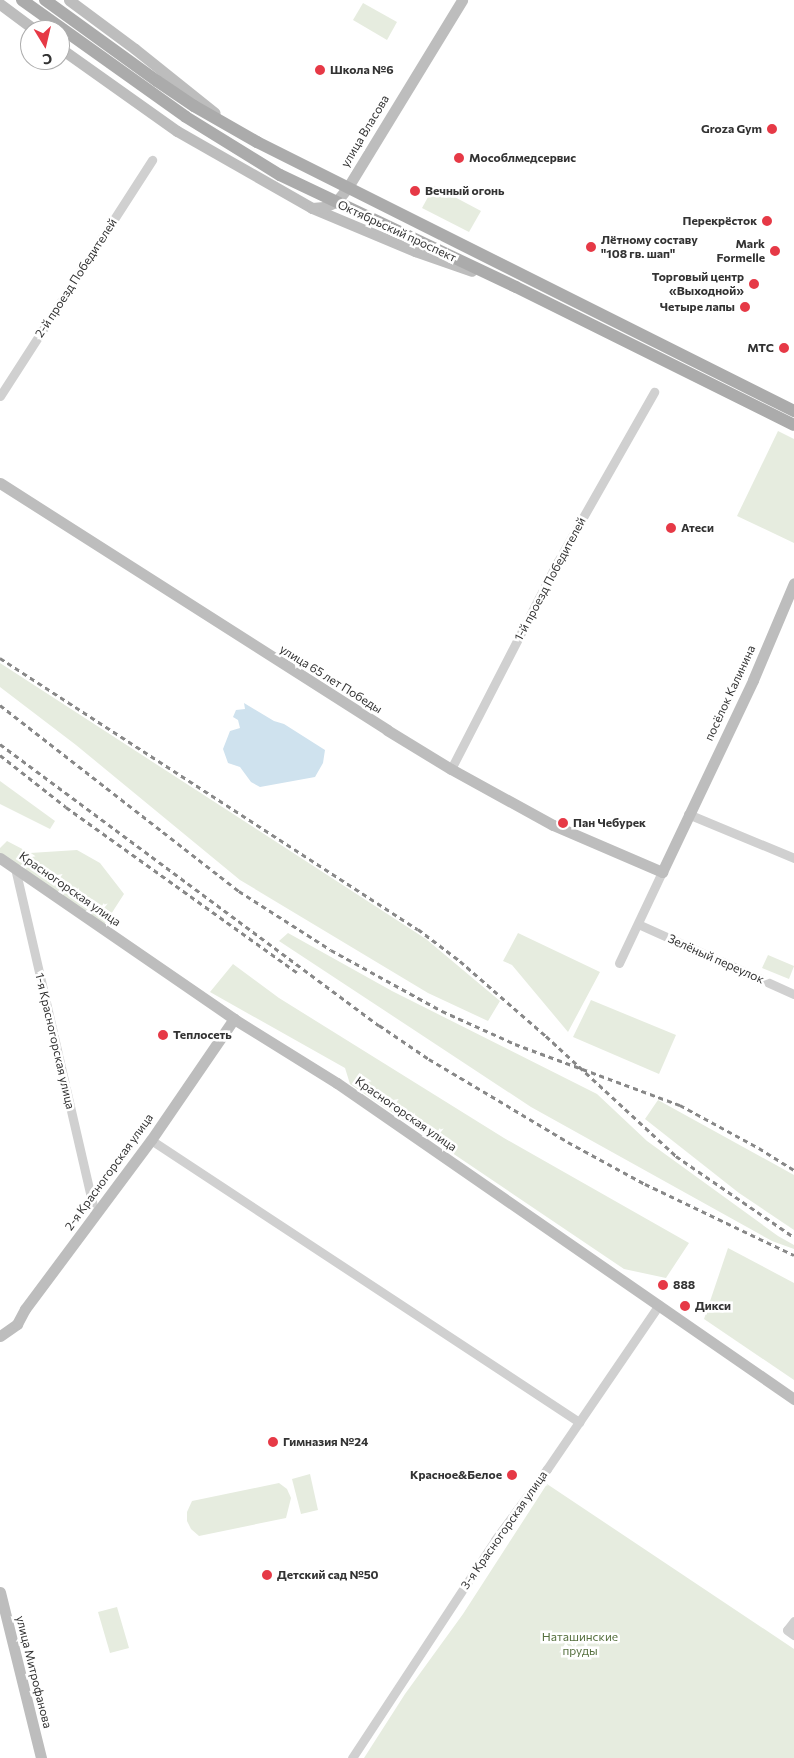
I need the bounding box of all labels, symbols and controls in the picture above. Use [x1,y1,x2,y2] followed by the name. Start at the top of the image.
[20,20,70,70] north arrow
[41,50,53,68] text: С
[330,63,394,77] place label: Школа №6
[314,64,326,76] marker: Школа №6
[338,92,392,170] street label: улица Власова
[701,122,762,136] place label: Groza Gym
[766,123,778,135] marker: Groza Gym
[469,151,576,165] place label: Мособлмедсервис
[453,152,465,164] marker: Мособлмедсервис
[425,184,505,198] place label: Вечный огонь
[409,185,421,197] marker: Вечный огонь
[335,197,459,265] street label: Октябрьский проспект
[683,214,757,228] place label: Перекрёсток
[761,215,773,227] marker: Перекрёсток
[32,216,120,340] street label: 2-й проезд Победителей
[601,233,698,261] place label: Лётному составу "108 гв. шап"
[716,237,765,265] place label: Mark Formelle
[585,241,597,253] marker: Лётному составу "108 гв. шап"
[769,245,781,257] marker: Mark Formelle
[652,270,744,298] place label: Торговый центр «Выходной»
[748,278,760,290] marker: Торговый центр «Выходной»
[660,300,735,314] place label: Четыре лапы
[739,301,751,313] marker: Четыре лапы
[747,341,774,355] place label: МТС
[778,342,790,354] marker: МТС
[511,515,589,643] street label: 1-й проезд Победителей
[681,521,714,535] place label: Атеси
[665,522,677,534] marker: Атеси
[277,642,385,716] street label: улица 65 лет Победы
[702,643,758,743] street label: посёлок Калинина
[573,816,646,830] place label: Пан Чебурек
[557,817,569,829] marker: Пан Чебурек
[16,849,124,929] street label: Красногорская улица
[666,931,766,987] street label: Зелёный переулок
[32,971,78,1111] street label: 1-я Красногорская улица
[173,1028,232,1042] place label: Теплосеть
[157,1029,169,1041] marker: Теплосеть
[352,1074,460,1154] street label: Красногорская улица
[62,1111,156,1233] street label: 2-я Красногорская улица
[673,1278,695,1292] place label: 888
[657,1279,669,1291] marker: 888
[695,1299,731,1313] place label: Дикси
[679,1300,691,1312] marker: Дикси
[283,1435,368,1449] place label: Гимназия №24
[267,1436,279,1448] marker: Гимназия №24
[410,1468,502,1482] place label: Красное&Белое
[458,1468,550,1592] street label: 3-я Красногорская улица
[506,1469,518,1481] marker: Красное&Белое
[277,1568,379,1582] place label: Детский сад №50
[261,1569,273,1581] marker: Детский сад №50
[13,1614,55,1730] street label: улица Митрофанова
[542,1630,618,1658] park label: Наташинские пруды

